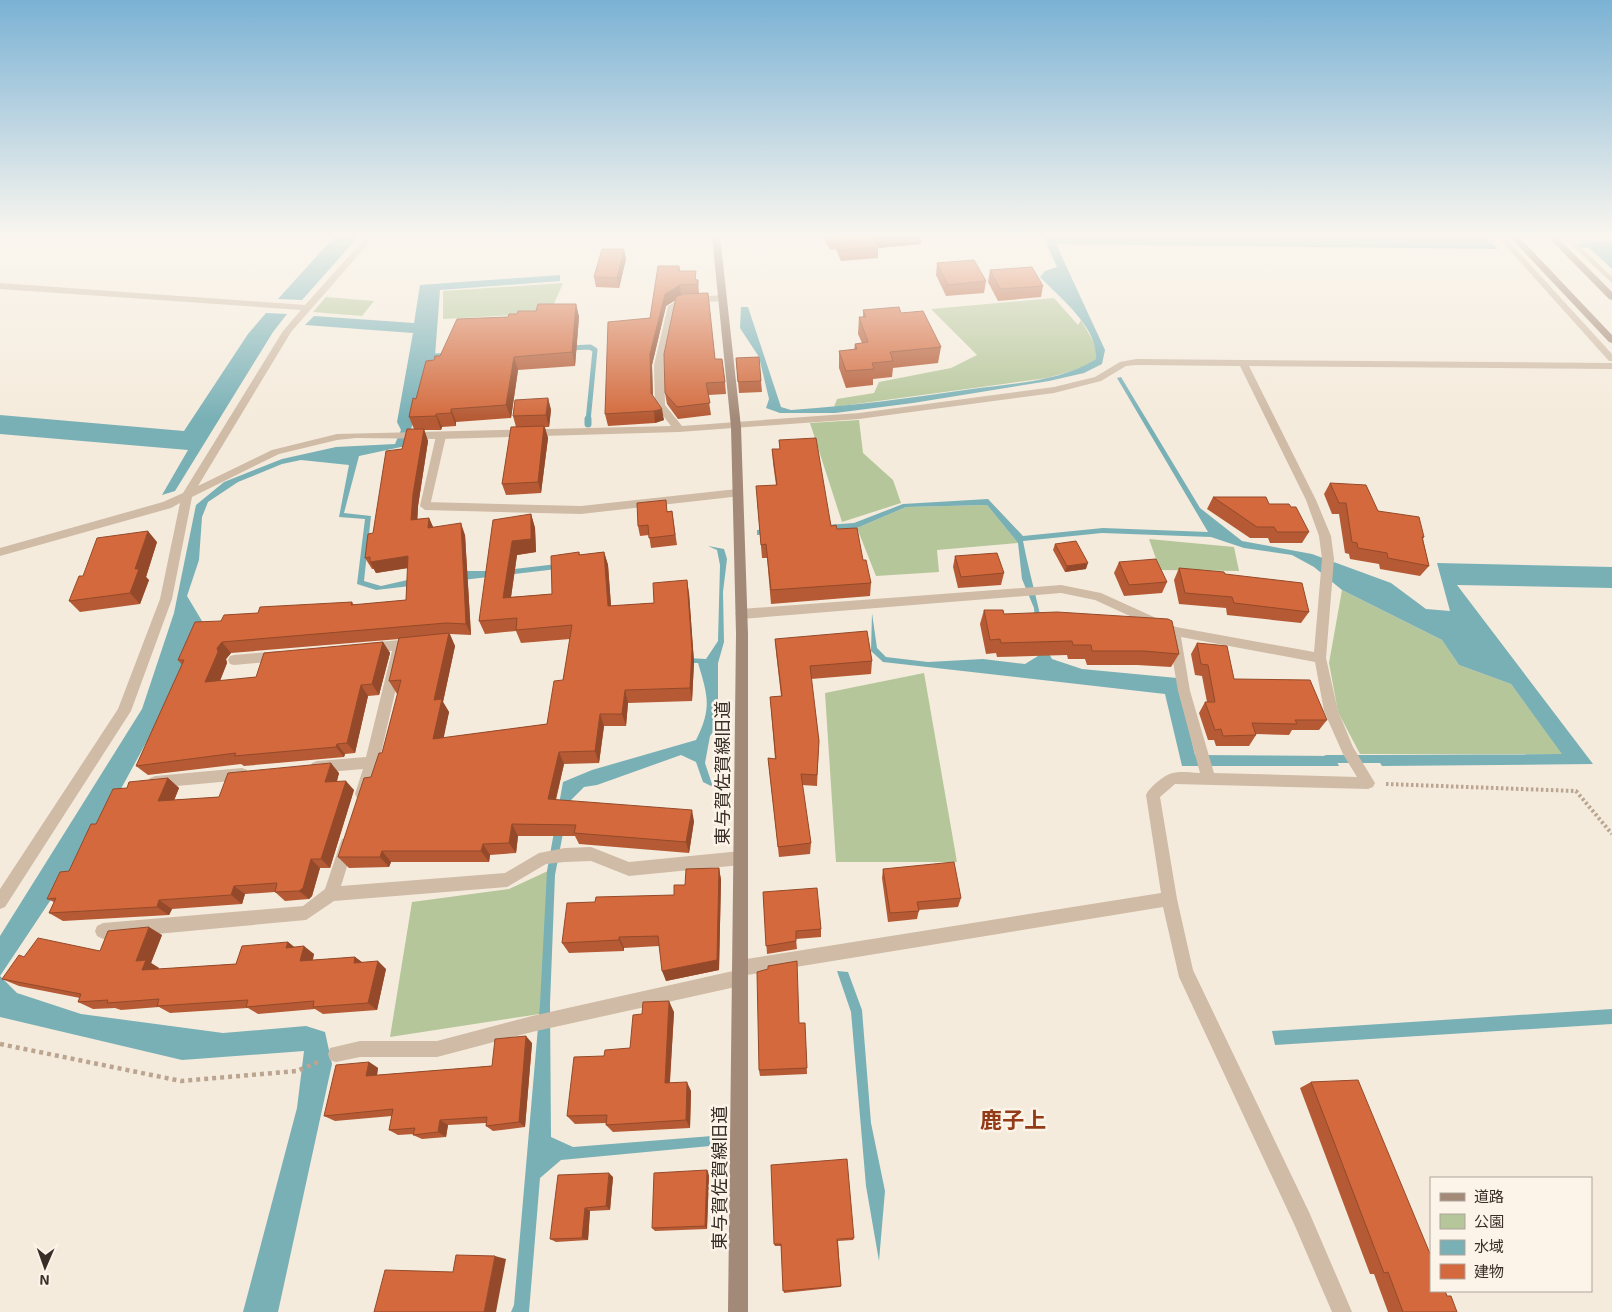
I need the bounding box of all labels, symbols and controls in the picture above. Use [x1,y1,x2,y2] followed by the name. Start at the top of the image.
[711,701,733,845] street label: 東与賀佐賀線旧道
[708,1106,730,1250] street label: 東与賀佐賀線旧道
[980,1106,1046,1132] district label: 鹿子上
[1430,1177,1592,1292] legend
[1474,1187,1504,1205] text: 道路
[1474,1212,1504,1230] text: 公園
[1474,1237,1504,1255] text: 水域
[20,1242,70,1292] north arrow
[1474,1262,1504,1280] text: 建物
[39,1272,50,1289] text: N

